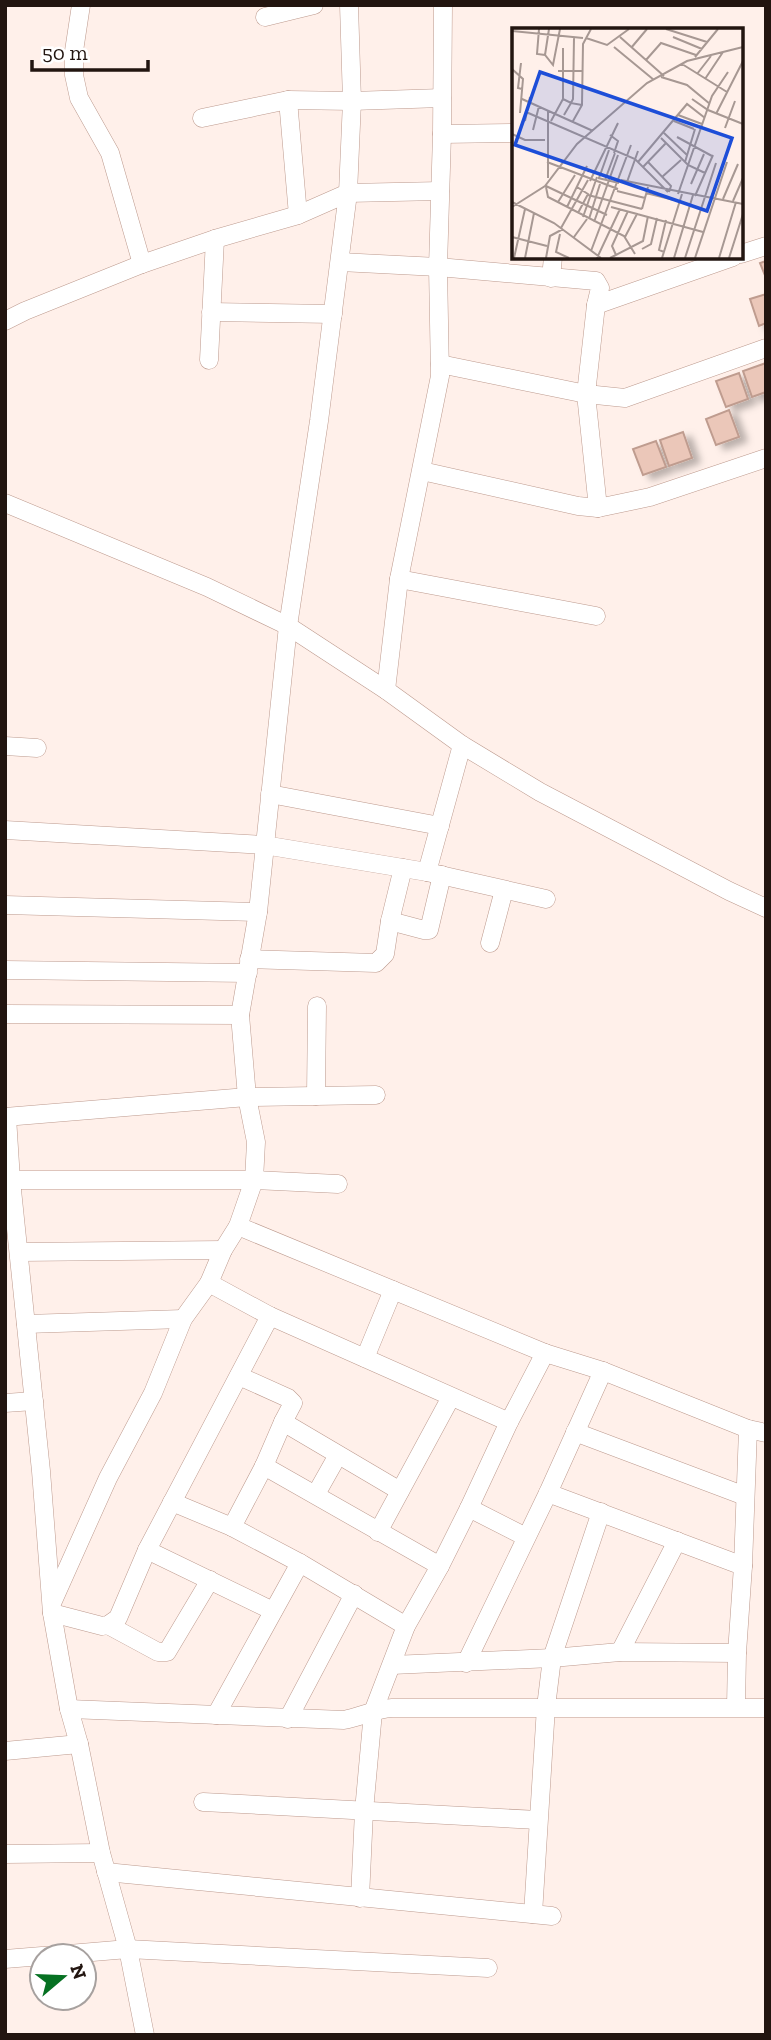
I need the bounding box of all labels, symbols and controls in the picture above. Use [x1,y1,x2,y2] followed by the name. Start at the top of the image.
[32,28,147,72] scale bar
[512,28,743,259] inset map
[42,40,88,65] text: 50 m
[28,1942,98,2012] north arrow
[65,1961,92,1982] text: N

